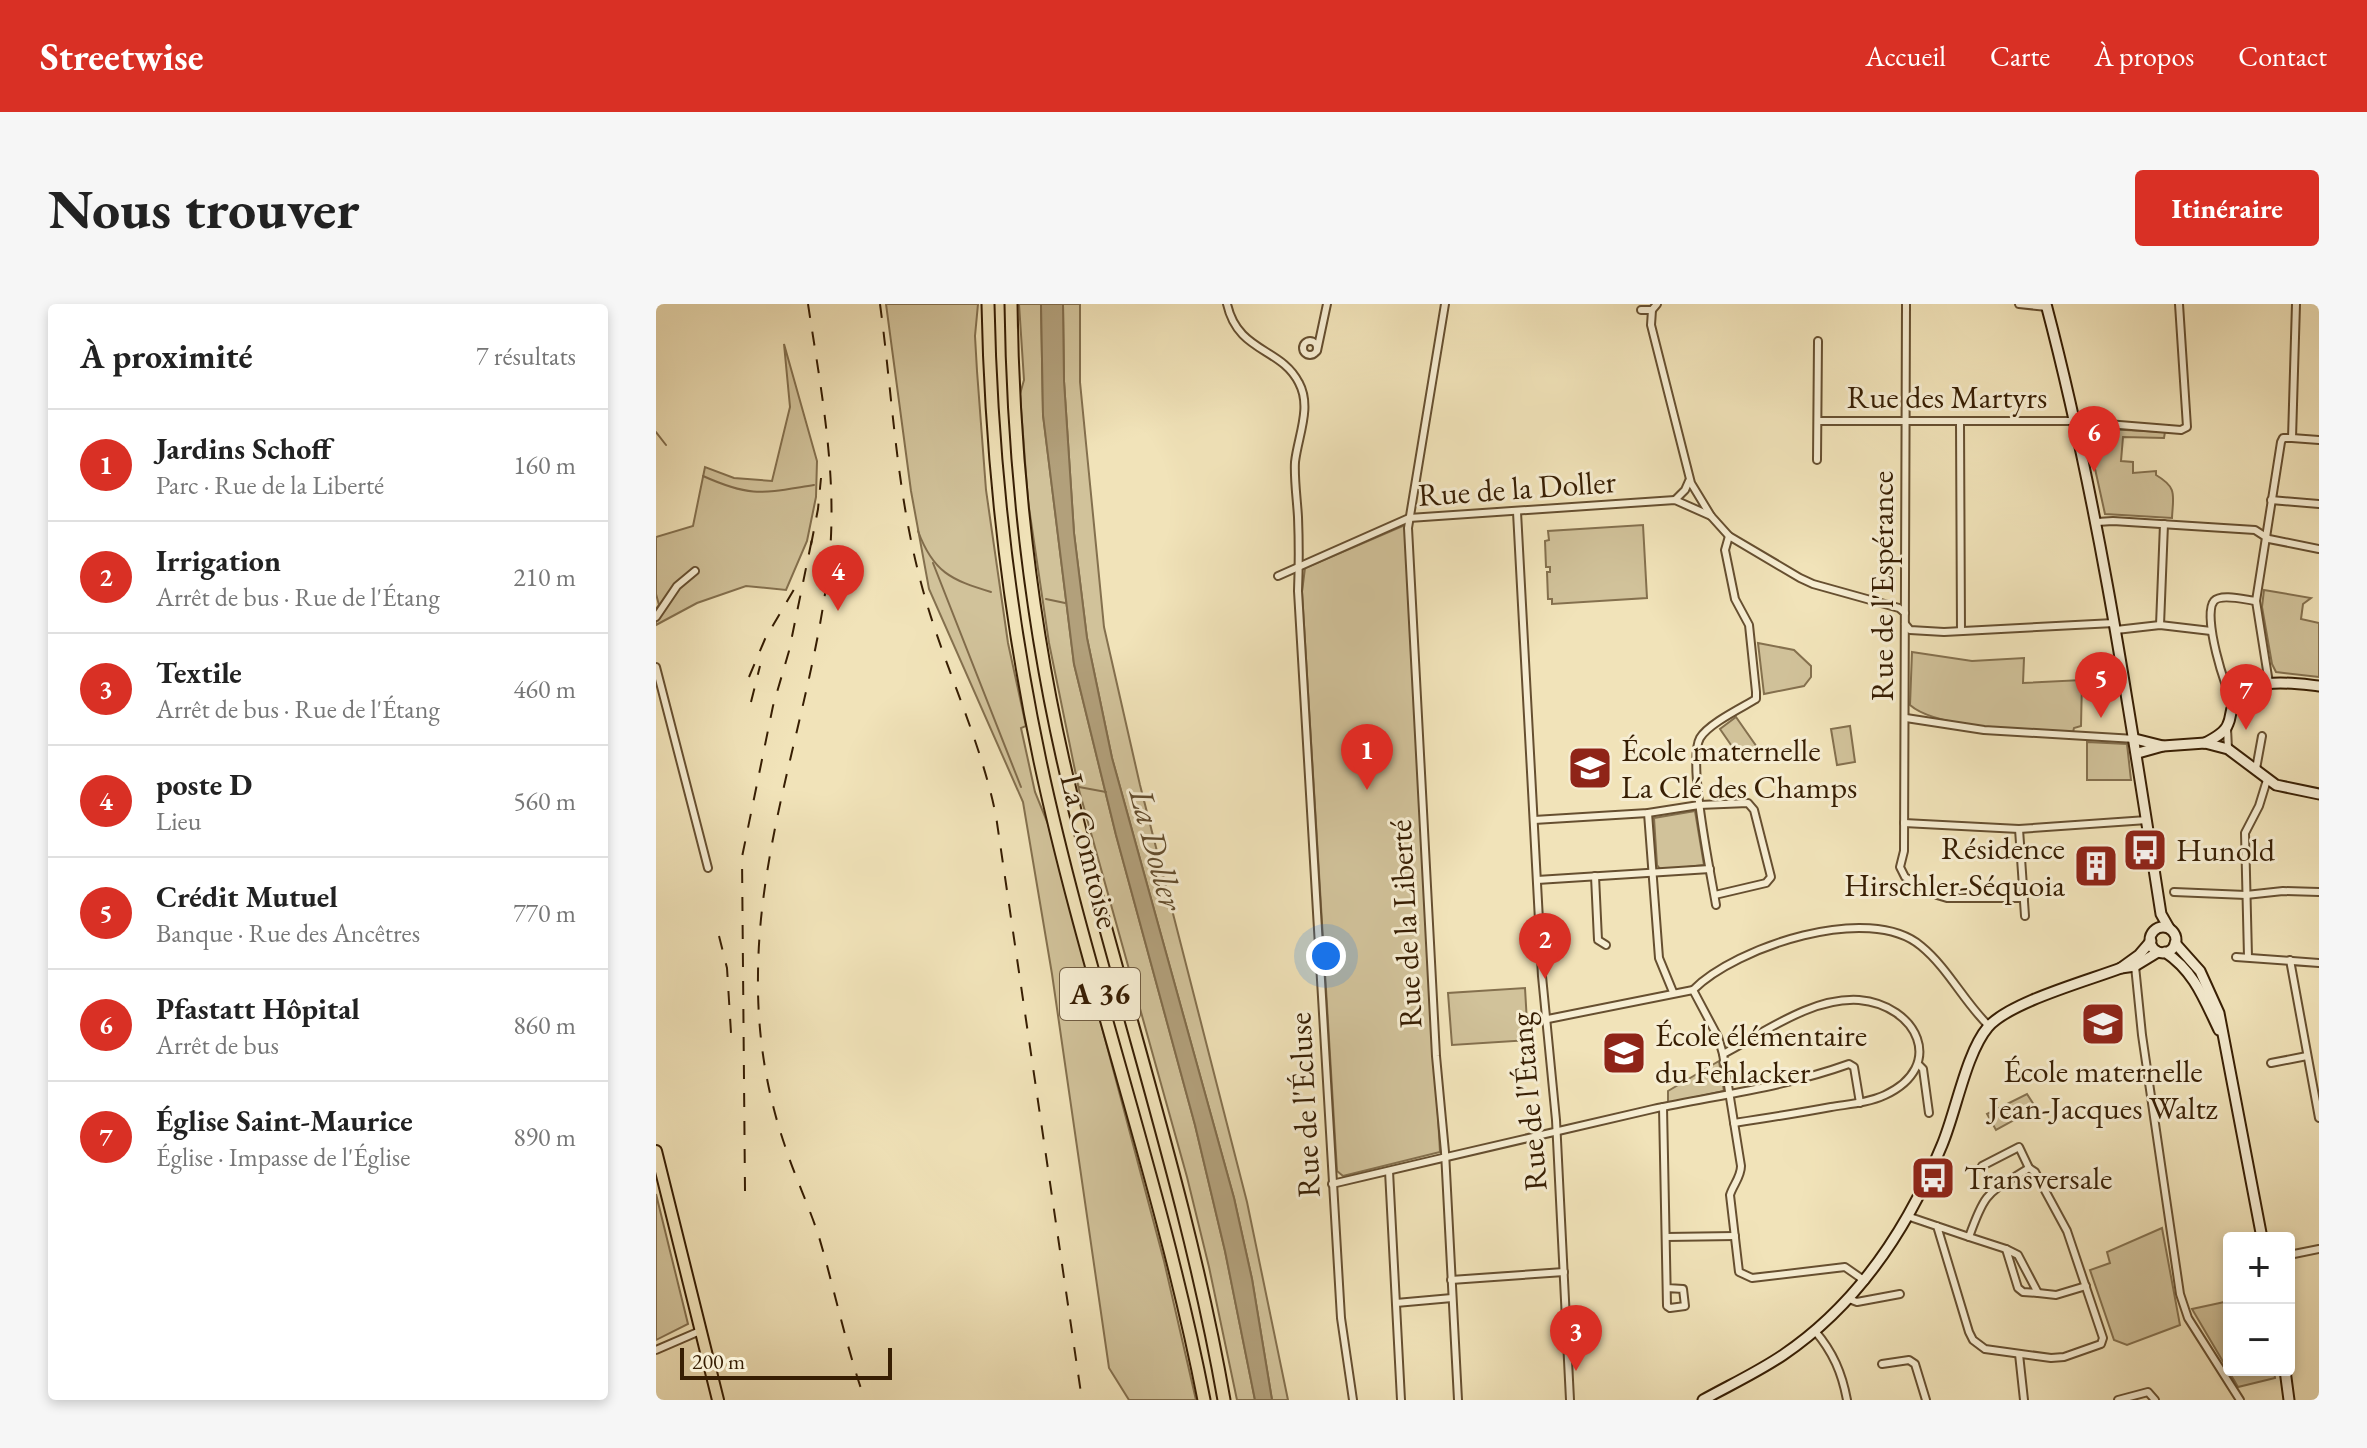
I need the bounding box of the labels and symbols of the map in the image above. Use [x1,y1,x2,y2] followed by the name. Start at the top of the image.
[1847,376,2047,418] street label: Rue des Martyrs
[2068,406,2120,472] pin: 6
[1417,460,1618,516] street label: Rue de la Doller
[1861,471,1903,701] street label: Rue de l'Espérance
[812,545,864,611] pin: 4
[2075,652,2127,718] pin: 5
[2220,664,2272,730] pin: 7
[1341,724,1393,790] pin: 1
[1621,729,1857,808] place label: École maternelle La Clé des Champs
[1566,744,1614,792] school or university icon: École maternelle La Clé des Champs
[1051,769,1129,933] street label: La Comtoise
[1119,782,1195,917] water label: La Doller
[1379,818,1431,1030] street label: Rue de la Liberté
[2121,826,2169,874] bus stop icon: Hunold
[1844,827,2065,906] place label: Résidence Hirschler-Séquoia
[2176,829,2276,871] place label: Hunold
[2072,842,2120,890] building icon: Résidence Hirschler-Séquoia
[1519,913,1571,979] pin: 2
[1306,936,1346,976] your location
[1060,968,1140,1020] road number: A 36
[2079,1000,2127,1048] school or university icon: École maternelle Jean-Jacques Waltz
[1499,1010,1557,1193] street label: Rue de l'Étang
[1278,1011,1330,1199] street label: Rue de l'Écluse
[1655,1014,1867,1093] place label: École élémentaire du Fehlacker
[1600,1029,1648,1077] school or university icon: École élémentaire du Fehlacker
[1985,1050,2218,1129] place label: École maternelle Jean-Jacques Waltz
[1909,1154,1957,1202] bus stop icon: Transversale
[1964,1157,2113,1199] place label: Transversale
[1550,1305,1602,1371] pin: 3
[680,1344,892,1380] scale bar

